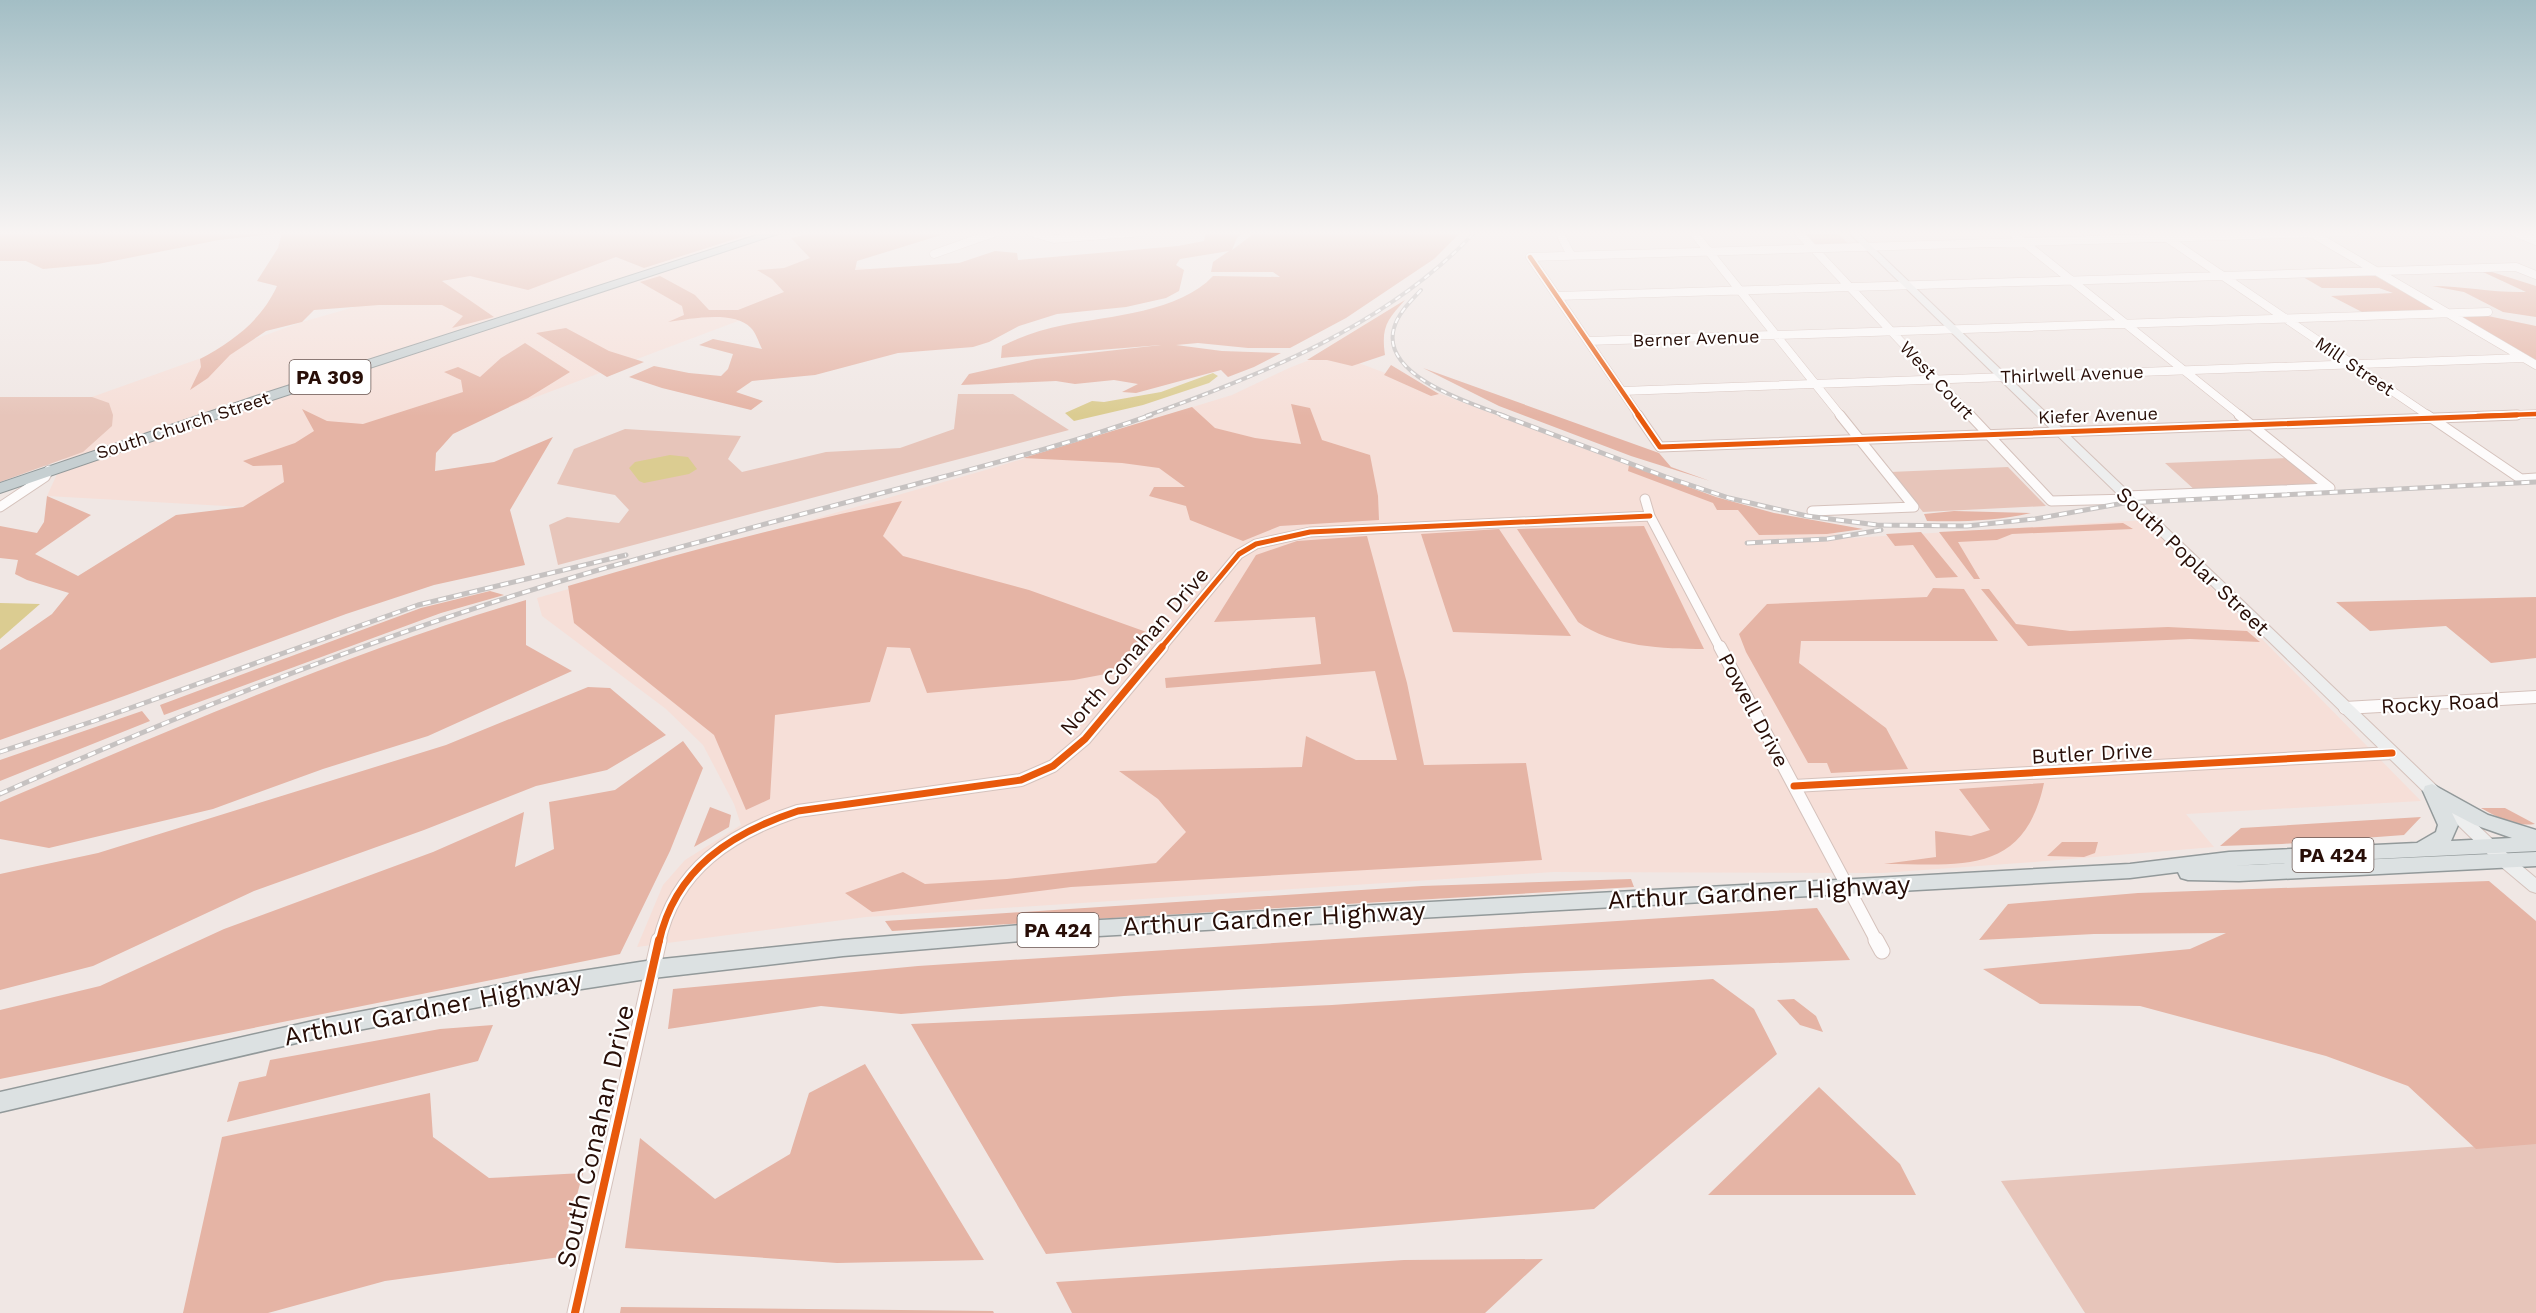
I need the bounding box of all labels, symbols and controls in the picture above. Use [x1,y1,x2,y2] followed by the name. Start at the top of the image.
[1632,325,1760,351] street label: Berner Avenue
[2311,332,2399,400] street label: Mill Street
[1896,337,1979,424] street label: West Court
[290,360,370,394] road number: PA 309
[2000,361,2144,387] street label: Thirlwell Avenue
[93,387,273,463] street label: South Church Street
[2038,402,2158,428] street label: Kiefer Avenue
[2111,481,2275,641] street label: South Poplar Street
[1054,562,1214,740] street label: North Conahan Drive
[1713,649,1795,771] street label: Powell Drive
[2380,687,2500,719] street label: Rocky Road
[2031,737,2153,769] street label: Butler Drive
[2292,838,2374,872] road number: PA 424
[1607,869,1912,915] street label: Arthur Gardner Highway
[1122,895,1427,941] street label: Arthur Gardner Highway
[1018,913,1098,947] road number: PA 424
[281,964,585,1052] street label: Arthur Gardner Highway
[550,1002,640,1270] street label: South Conahan Drive

